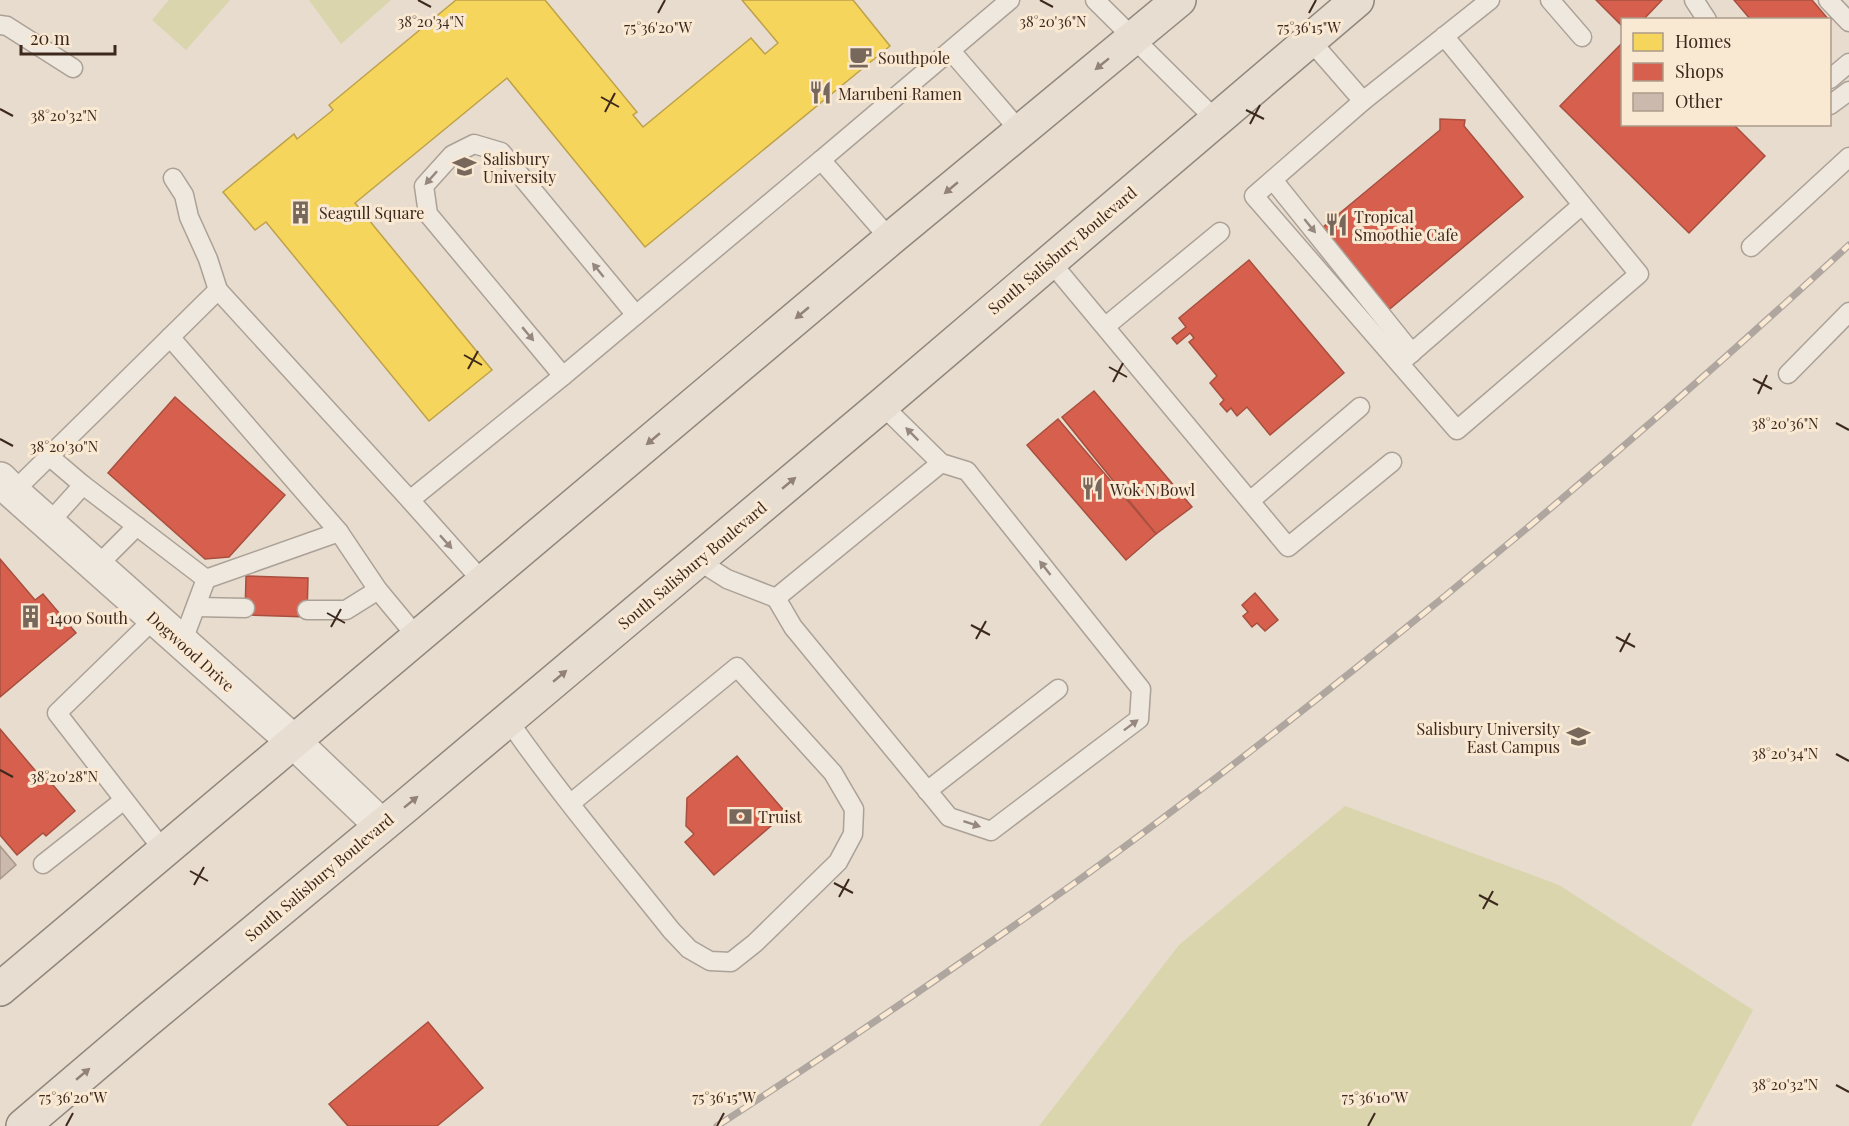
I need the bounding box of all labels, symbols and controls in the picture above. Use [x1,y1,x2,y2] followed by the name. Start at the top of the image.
[398,11,465,31] text: 38°20'34"N
[1019,11,1087,31] text: 38°20'36"N
[624,17,692,37] text: 75°36'20"W
[1277,17,1341,37] text: 75°36'15"W
[21,18,116,56] scale bar
[1621,18,1831,126] legend
[30,26,70,50] text: 20 m
[1675,29,1731,53] text: Homes
[847,44,873,70] cafe icon: Southpole
[878,47,950,68] place label: Southpole
[1095,57,1110,70] one-way arrow
[1675,59,1724,83] text: Shops
[807,80,833,106] restaurant icon: Marubeni Ramen
[838,83,962,104] place label: Marubeni Ramen
[1675,89,1722,113] text: Other
[31,105,98,125] text: 38°20'32"N
[483,148,556,187] place label: Salisbury University
[452,154,478,180] school or university icon: Salisbury University
[425,170,438,185] one-way arrow
[944,181,959,194] one-way arrow
[983,181,1141,319] street label: South Salisbury Boulevard
[288,199,314,225] building icon: Seagull Square
[319,202,424,223] place label: Seagull Square
[1354,206,1458,245] place label: Tropical Smoothie Cafe
[1323,212,1349,238] restaurant icon: Tropical Smoothie Cafe
[1303,218,1315,233] one-way arrow
[592,262,605,278] one-way arrow
[795,306,810,319] one-way arrow
[521,326,534,341] one-way arrow
[1751,413,1819,433] text: 38°20'36"N
[905,428,919,442] one-way arrow
[646,432,661,445] one-way arrow
[30,436,99,456] text: 38°20'30"N
[1079,476,1105,502] restaurant icon: Wok N Bowl
[781,477,796,490] one-way arrow
[1109,479,1195,500] place label: Wok N Bowl
[613,496,771,634] street label: South Salisbury Boulevard
[439,534,453,549] one-way arrow
[1038,560,1051,576] one-way arrow
[18,604,44,630] building icon: 1400 South
[143,606,239,696] street label: Dogwood Drive
[49,607,128,628] place label: 1400 South
[552,670,567,683] one-way arrow
[1417,718,1560,757] place label: Salisbury University East Campus
[1122,719,1138,731] one-way arrow
[1565,724,1591,750] school or university icon: Salisbury University East Campus
[1752,743,1819,763] text: 38°20'34"N
[30,766,98,786] text: 38°20'28"N
[403,796,418,809] one-way arrow
[727,803,753,829] bank icon: Truist
[758,806,802,827] place label: Truist
[240,808,398,946] street label: South Salisbury Boulevard
[963,820,981,830] one-way arrow
[75,1068,91,1081] one-way arrow
[1752,1074,1819,1094] text: 38°20'32"N
[39,1087,107,1107] text: 75°36'20"W
[692,1087,756,1107] text: 75°36'15"W
[1342,1087,1409,1107] text: 75°36'10"W

